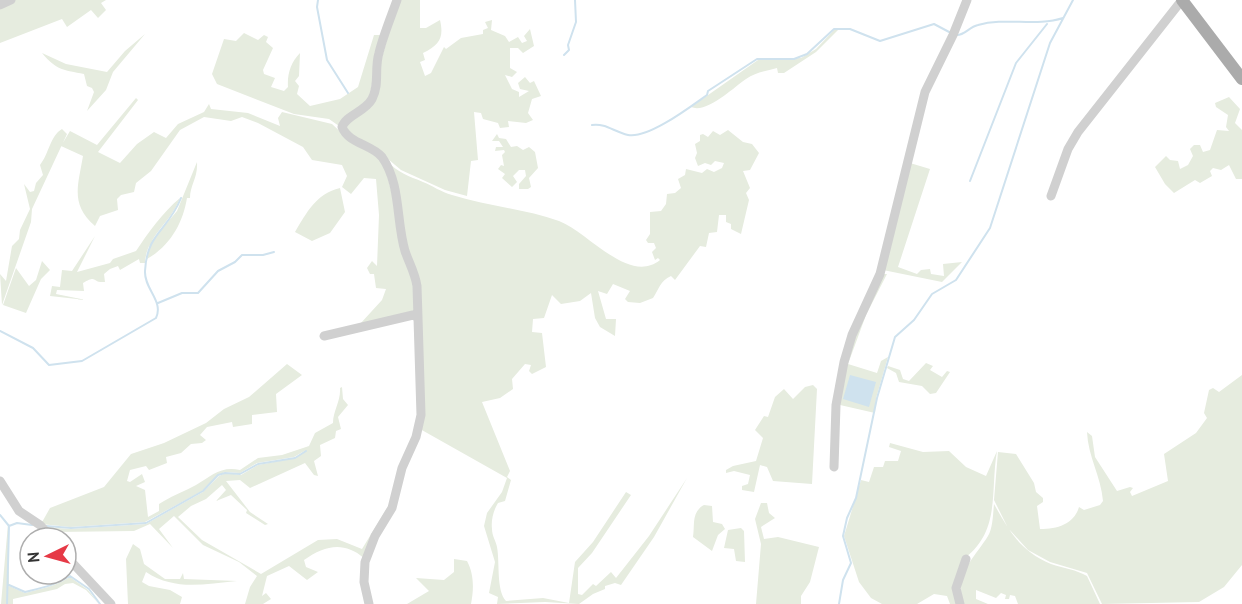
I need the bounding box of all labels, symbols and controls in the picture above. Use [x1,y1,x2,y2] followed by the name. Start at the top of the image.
[18,526,78,586] north arrow
[23,551,43,563] text: N

